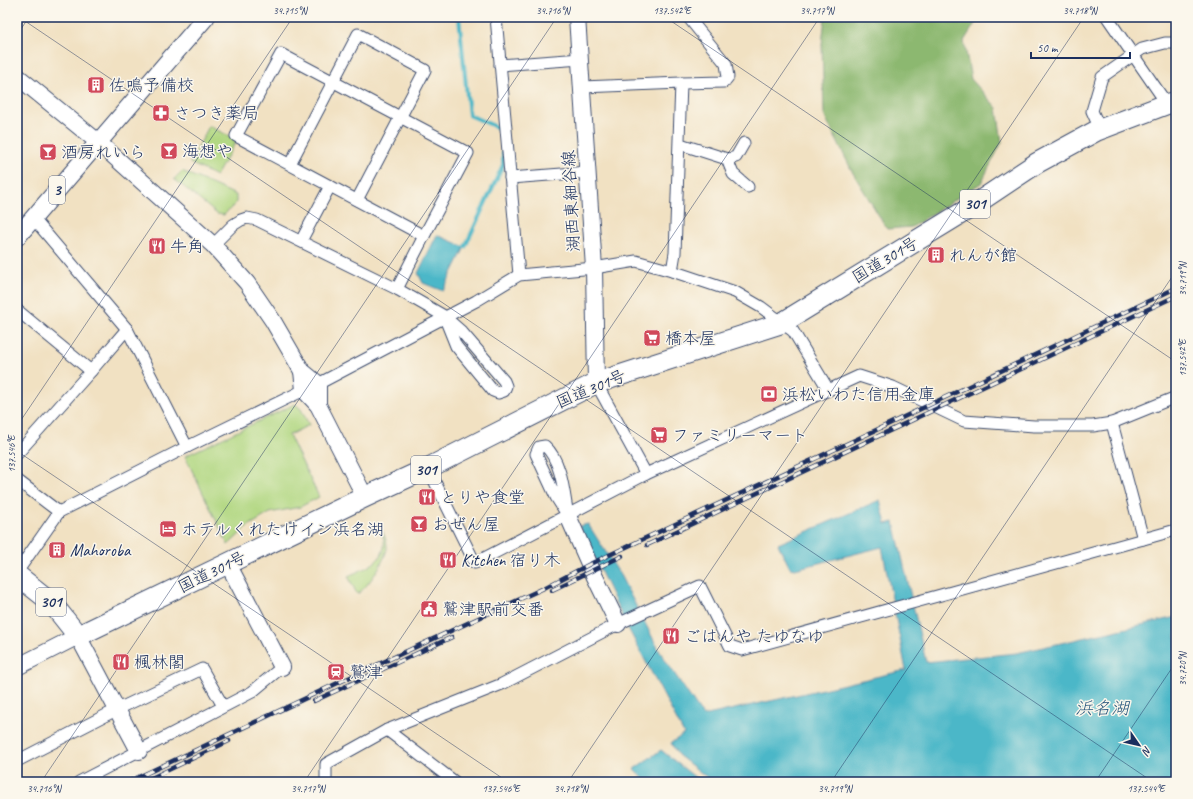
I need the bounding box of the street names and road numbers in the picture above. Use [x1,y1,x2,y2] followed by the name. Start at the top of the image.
[558,150,584,252] street label: 湖西東細谷線
[49,176,65,204] road number: 3
[960,190,990,218] road number: 301
[848,232,922,288] street label: 国道301号
[553,365,629,413] street label: 国道301号
[411,456,441,484] road number: 301
[174,546,250,598] street label: 国道301号
[36,588,66,616] road number: 301

